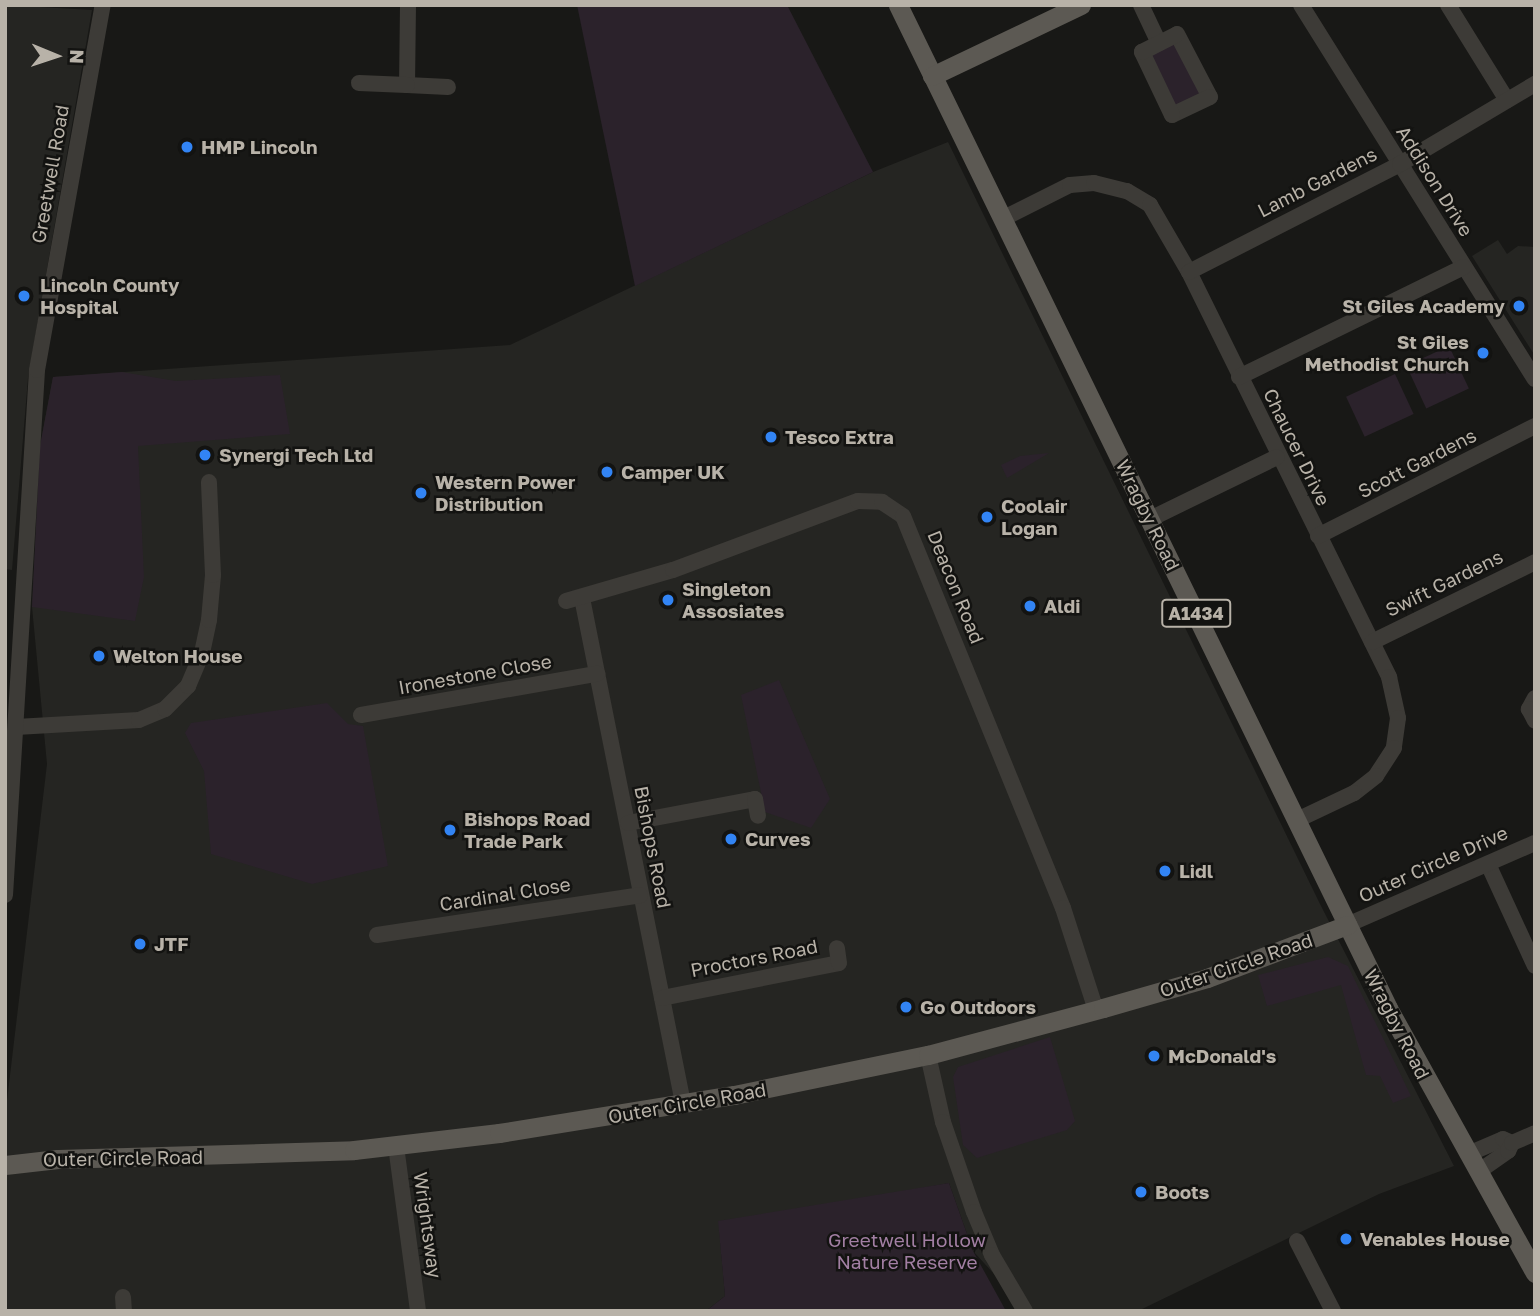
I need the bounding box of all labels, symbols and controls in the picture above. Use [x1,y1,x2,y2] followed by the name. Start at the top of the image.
[21,21,91,91] north arrow
[66,49,89,64] text: N
[27,103,73,245] street label: Greetwell Road
[1392,122,1478,240] street label: Addison Drive
[201,136,318,158] place label: HMP Lincoln
[179,139,195,155] marker: HMP Lincoln
[1254,142,1380,222] street label: Lamb Gardens
[40,274,179,318] place label: Lincoln County Hospital
[14,286,34,306] marker: Lincoln County Hospital
[1342,295,1505,317] place label: St Giles Academy
[1511,298,1527,314] marker: St Giles Academy
[1305,331,1469,375] place label: St Giles Methodist Church
[1475,345,1491,361] marker: St Giles Methodist Church
[1259,385,1335,509] street label: Chaucer Drive
[1354,423,1480,503] street label: Scott Gardens
[785,426,894,448] place label: Tesco Extra
[763,429,779,445] marker: Tesco Extra
[219,444,373,466] place label: Synergi Tech Ltd
[197,447,213,463] marker: Synergi Tech Ltd
[1111,456,1185,574] street label: Wragby Road
[621,461,725,483] place label: Camper UK
[599,464,615,480] marker: Camper UK
[435,471,575,515] place label: Western Power Distribution
[413,485,429,501] marker: Western Power Distribution
[1001,495,1067,539] place label: Coolair Logan
[979,509,995,525] marker: Coolair Logan
[923,527,989,647] street label: Deacon Road
[1382,545,1506,621] street label: Swift Gardens
[682,578,784,622] place label: Singleton Assosiates
[660,592,676,608] marker: Singleton Assosiates
[1044,595,1080,617] place label: Aldi
[1022,598,1038,614] marker: Aldi
[1161,598,1231,628] road number: A1434
[113,645,242,667] place label: Welton House
[91,648,107,664] marker: Welton House
[397,649,553,699] street label: Ironestone Close
[630,784,676,910] street label: Bishops Road
[464,808,590,852] place label: Bishops Road Trade Park
[1355,821,1511,907] street label: Outer Circle Drive
[442,822,458,838] marker: Bishops Road Trade Park
[745,828,811,850] place label: Curves
[723,831,739,847] marker: Curves
[1179,860,1213,882] place label: Lidl
[1157,863,1173,879] marker: Lidl
[438,872,572,916] street label: Cardinal Close
[1157,928,1315,1002] street label: Outer Circle Road
[154,933,188,955] place label: JTF
[688,934,820,982] street label: Proctors Road
[132,936,148,952] marker: JTF
[1359,965,1435,1083] street label: Wragby Road
[920,996,1036,1018] place label: Go Outdoors
[898,999,914,1015] marker: Go Outdoors
[1168,1045,1276,1067] place label: McDonald's
[1146,1048,1162,1064] marker: McDonald's
[606,1078,768,1128] street label: Outer Circle Road
[43,1145,203,1171] street label: Outer Circle Road
[409,1170,447,1280] street label: Wrightsway
[1155,1181,1209,1203] place label: Boots
[1133,1184,1149,1200] marker: Boots
[1360,1228,1510,1250] place label: Venables House
[828,1229,986,1273] park label: Greetwell Hollow Nature Reserve
[1338,1231,1354,1247] marker: Venables House

